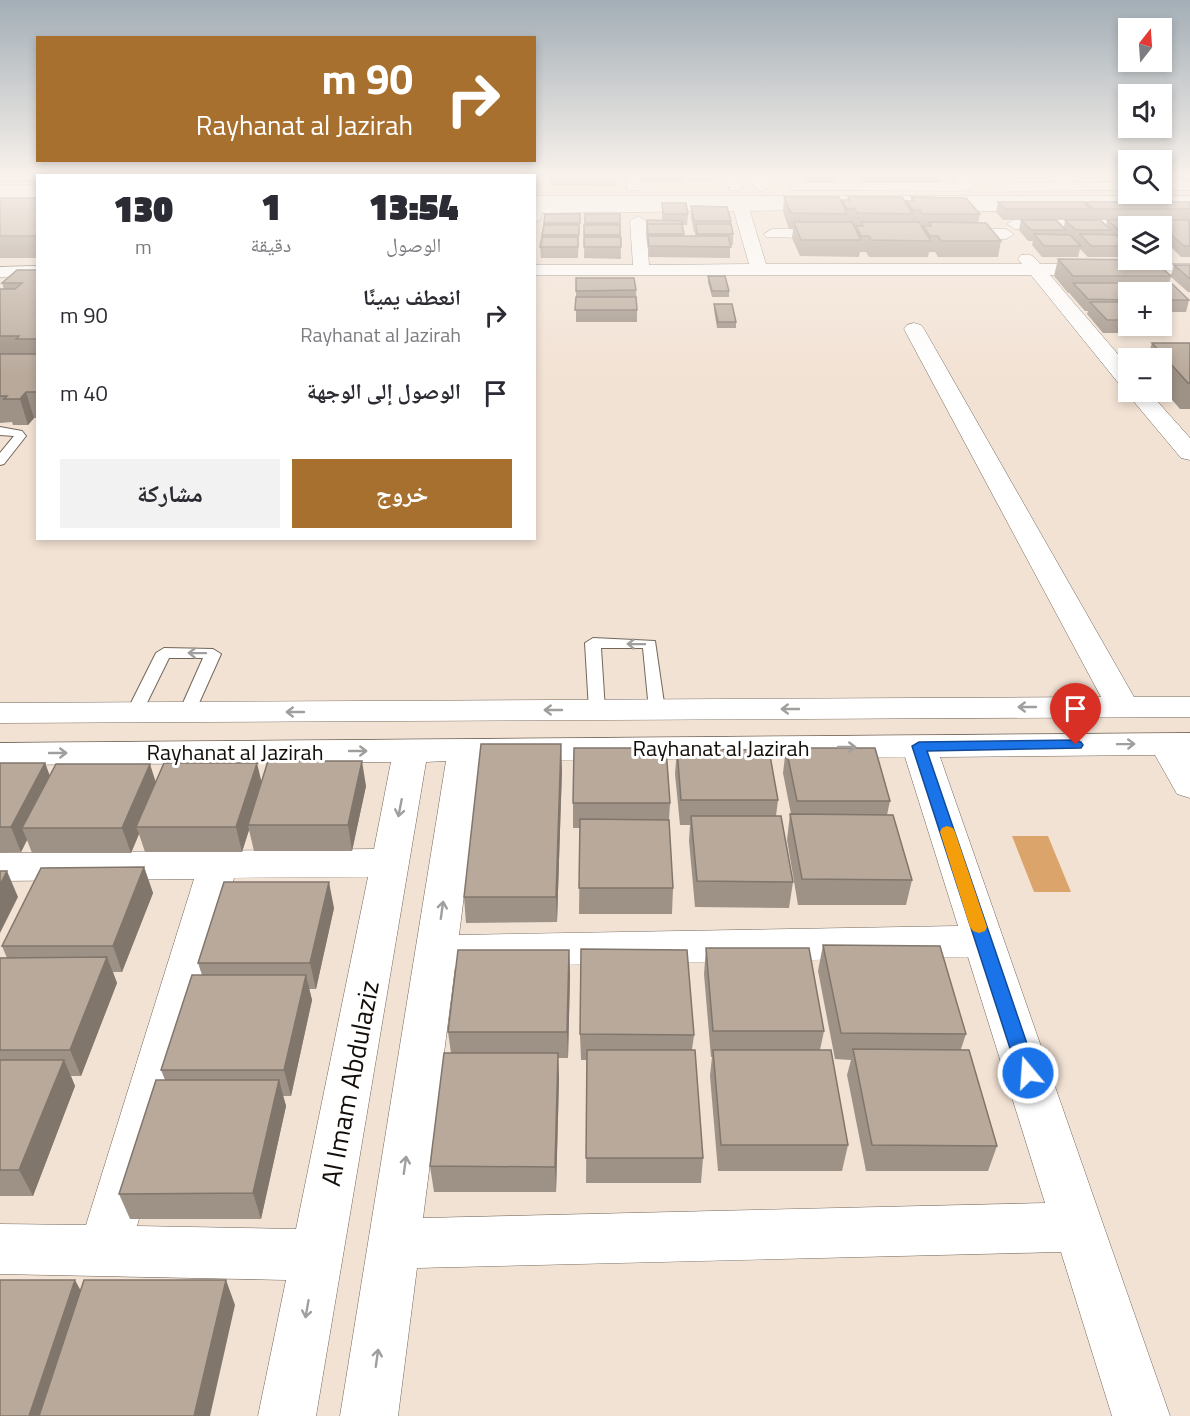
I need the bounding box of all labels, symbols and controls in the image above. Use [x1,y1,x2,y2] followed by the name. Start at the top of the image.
[1118,18,1172,72] north arrow
[1118,18,1172,402] map controls
[321,46,413,110] text: 90 m
[434,60,512,138] icon: right
[1118,84,1172,138] button: sound
[196,104,413,145] text: Rayhanat al Jazirah
[1118,150,1172,204] button: search
[261,179,281,234] text: 1
[369,179,458,234] text: 13:54
[114,181,173,236] text: 130
[1118,216,1172,270] button: layers
[251,229,291,260] text: دقيقة
[386,229,441,260] text: الوصول
[135,231,152,262] text: m
[363,280,461,314] text: انعطف يمينًا
[1118,282,1172,336] button: +
[60,298,108,332] text: 90 m
[479,299,512,332] icon: right
[300,319,461,350] text: Rayhanat al Jazirah
[1118,348,1172,402] button: −
[307,374,461,408] text: الوصول إلى الوجهة
[60,376,108,410] text: 40 m
[479,377,512,410] icon: arrive
[60,459,280,528] button: مشاركة
[292,459,512,528] button: خروج
[627,638,647,650] one-way arrow
[188,648,208,659] one-way arrow
[1050,683,1101,745] pin
[1059,692,1092,725] icon: arrive
[1017,701,1037,713] one-way arrow
[780,703,800,715] one-way arrow
[543,704,563,716] one-way arrow
[285,706,305,718] one-way arrow
[633,731,809,765] street label: Rayhanat al Jazirah
[147,735,323,769] street label: Rayhanat al Jazirah
[1116,738,1136,750] one-way arrow
[837,741,857,753] one-way arrow
[348,745,368,756] one-way arrow
[48,747,68,759] one-way arrow
[394,797,405,817] one-way arrow
[436,900,447,920] one-way arrow
[309,977,389,1189] street label: Al Imam Abdulaziz
[996,1041,1060,1105] position arrow
[399,1156,410,1175] one-way arrow
[301,1299,312,1318] one-way arrow
[371,1349,382,1368] one-way arrow

